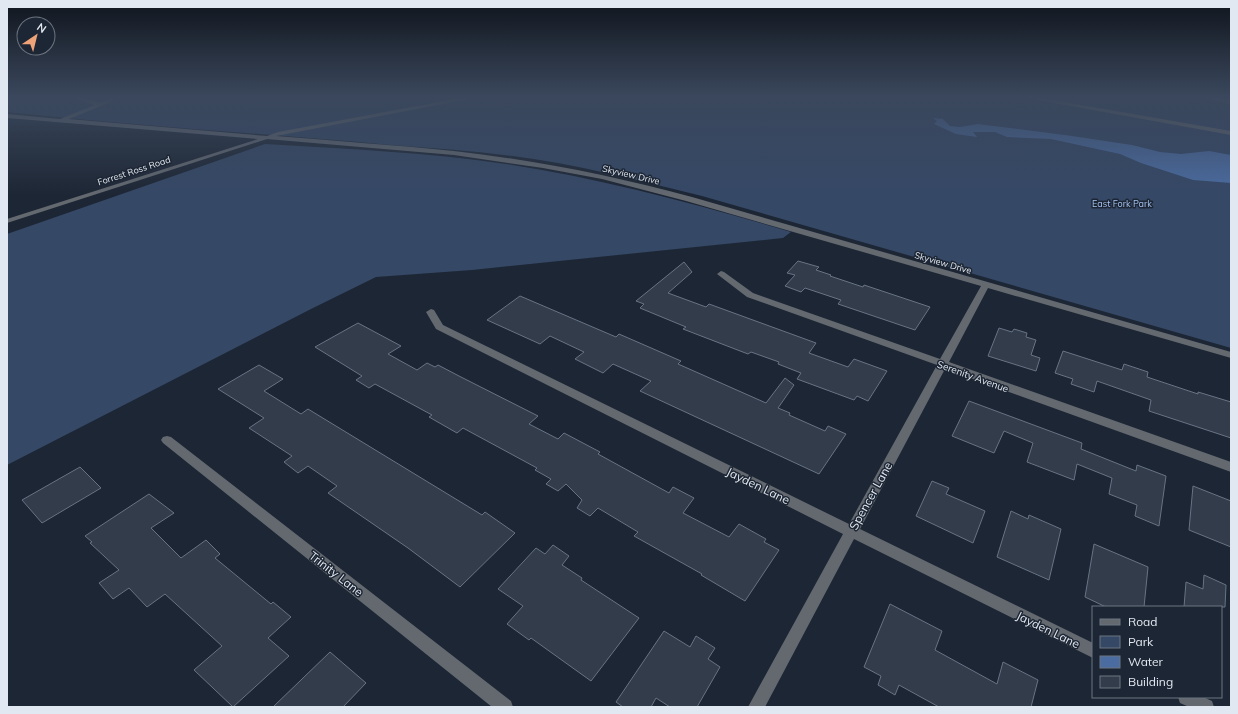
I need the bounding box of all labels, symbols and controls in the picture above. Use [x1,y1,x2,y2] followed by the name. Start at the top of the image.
[16,16,56,56] north arrow
[34,20,49,36] text: N
[96,154,172,187] street label: Forrest Ross Road
[601,163,661,187] street label: Skyview Drive
[1092,198,1152,209] park label: East Fork Park
[913,249,973,277] street label: Skyview Drive
[935,357,1010,395] street label: Serenity Avenue
[846,459,895,532] street label: Spencer Lane
[724,464,792,507] street label: Jayden Lane
[306,548,366,599] street label: Trinity Lane
[1092,606,1222,698] legend
[1014,608,1082,651] street label: Jayden Lane
[1128,614,1157,629] text: Road
[1128,634,1154,649] text: Park
[1128,654,1164,669] text: Water
[1128,674,1173,689] text: Building

